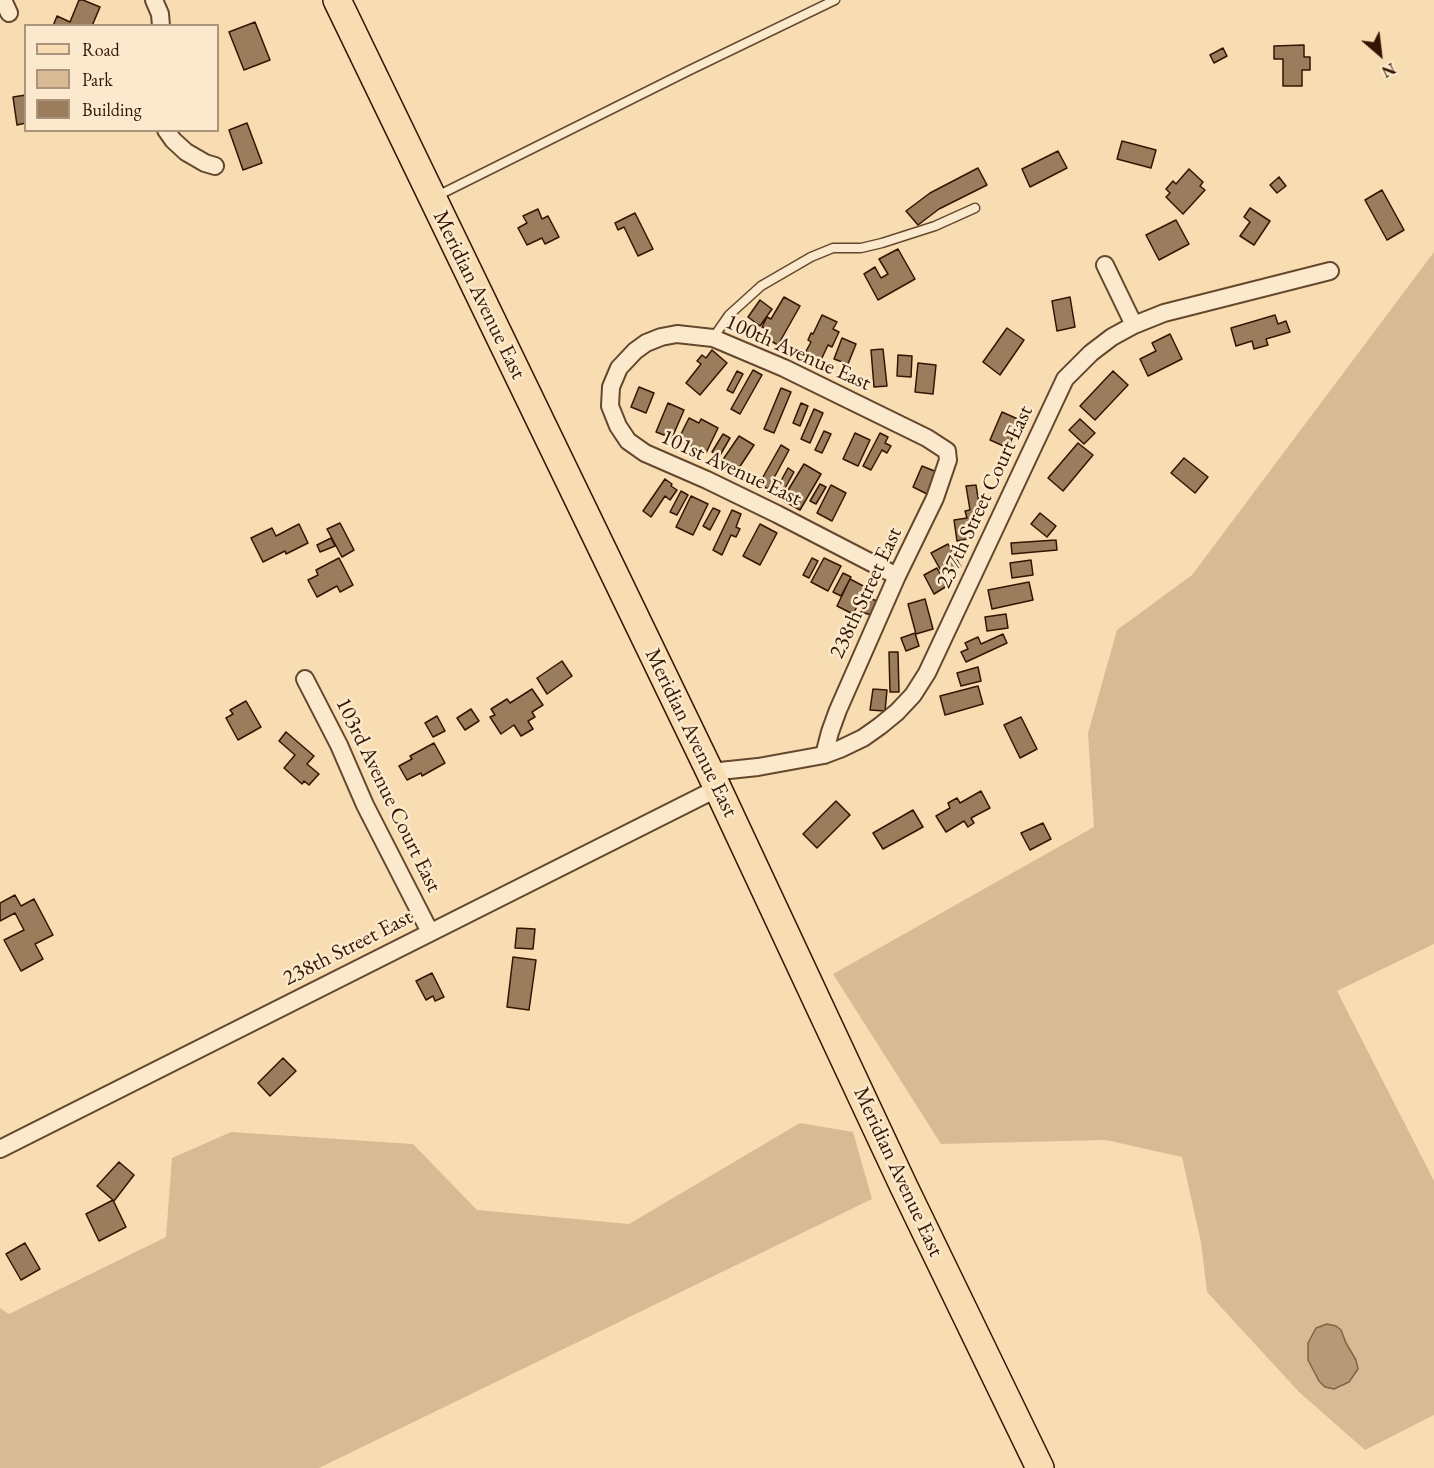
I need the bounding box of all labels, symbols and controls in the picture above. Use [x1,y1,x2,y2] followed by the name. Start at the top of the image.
[24,24,219,132] legend
[1350,24,1410,84] north arrow
[82,38,120,61] text: Road
[1378,58,1399,83] text: N
[82,68,113,91] text: Park
[82,98,142,121] text: Building
[427,206,531,384] street label: Meridian Avenue East
[721,309,875,397] street label: 100th Avenue East
[931,401,1039,593] street label: 237th Street Court East
[656,424,806,512] street label: 101st Avenue East
[824,523,908,663] street label: 238th Street East
[639,644,743,822] street label: Meridian Avenue East
[329,693,447,897] street label: 103rd Avenue Court East
[279,904,417,992] street label: 238th Street East
[847,1083,949,1261] street label: Meridian Avenue East

